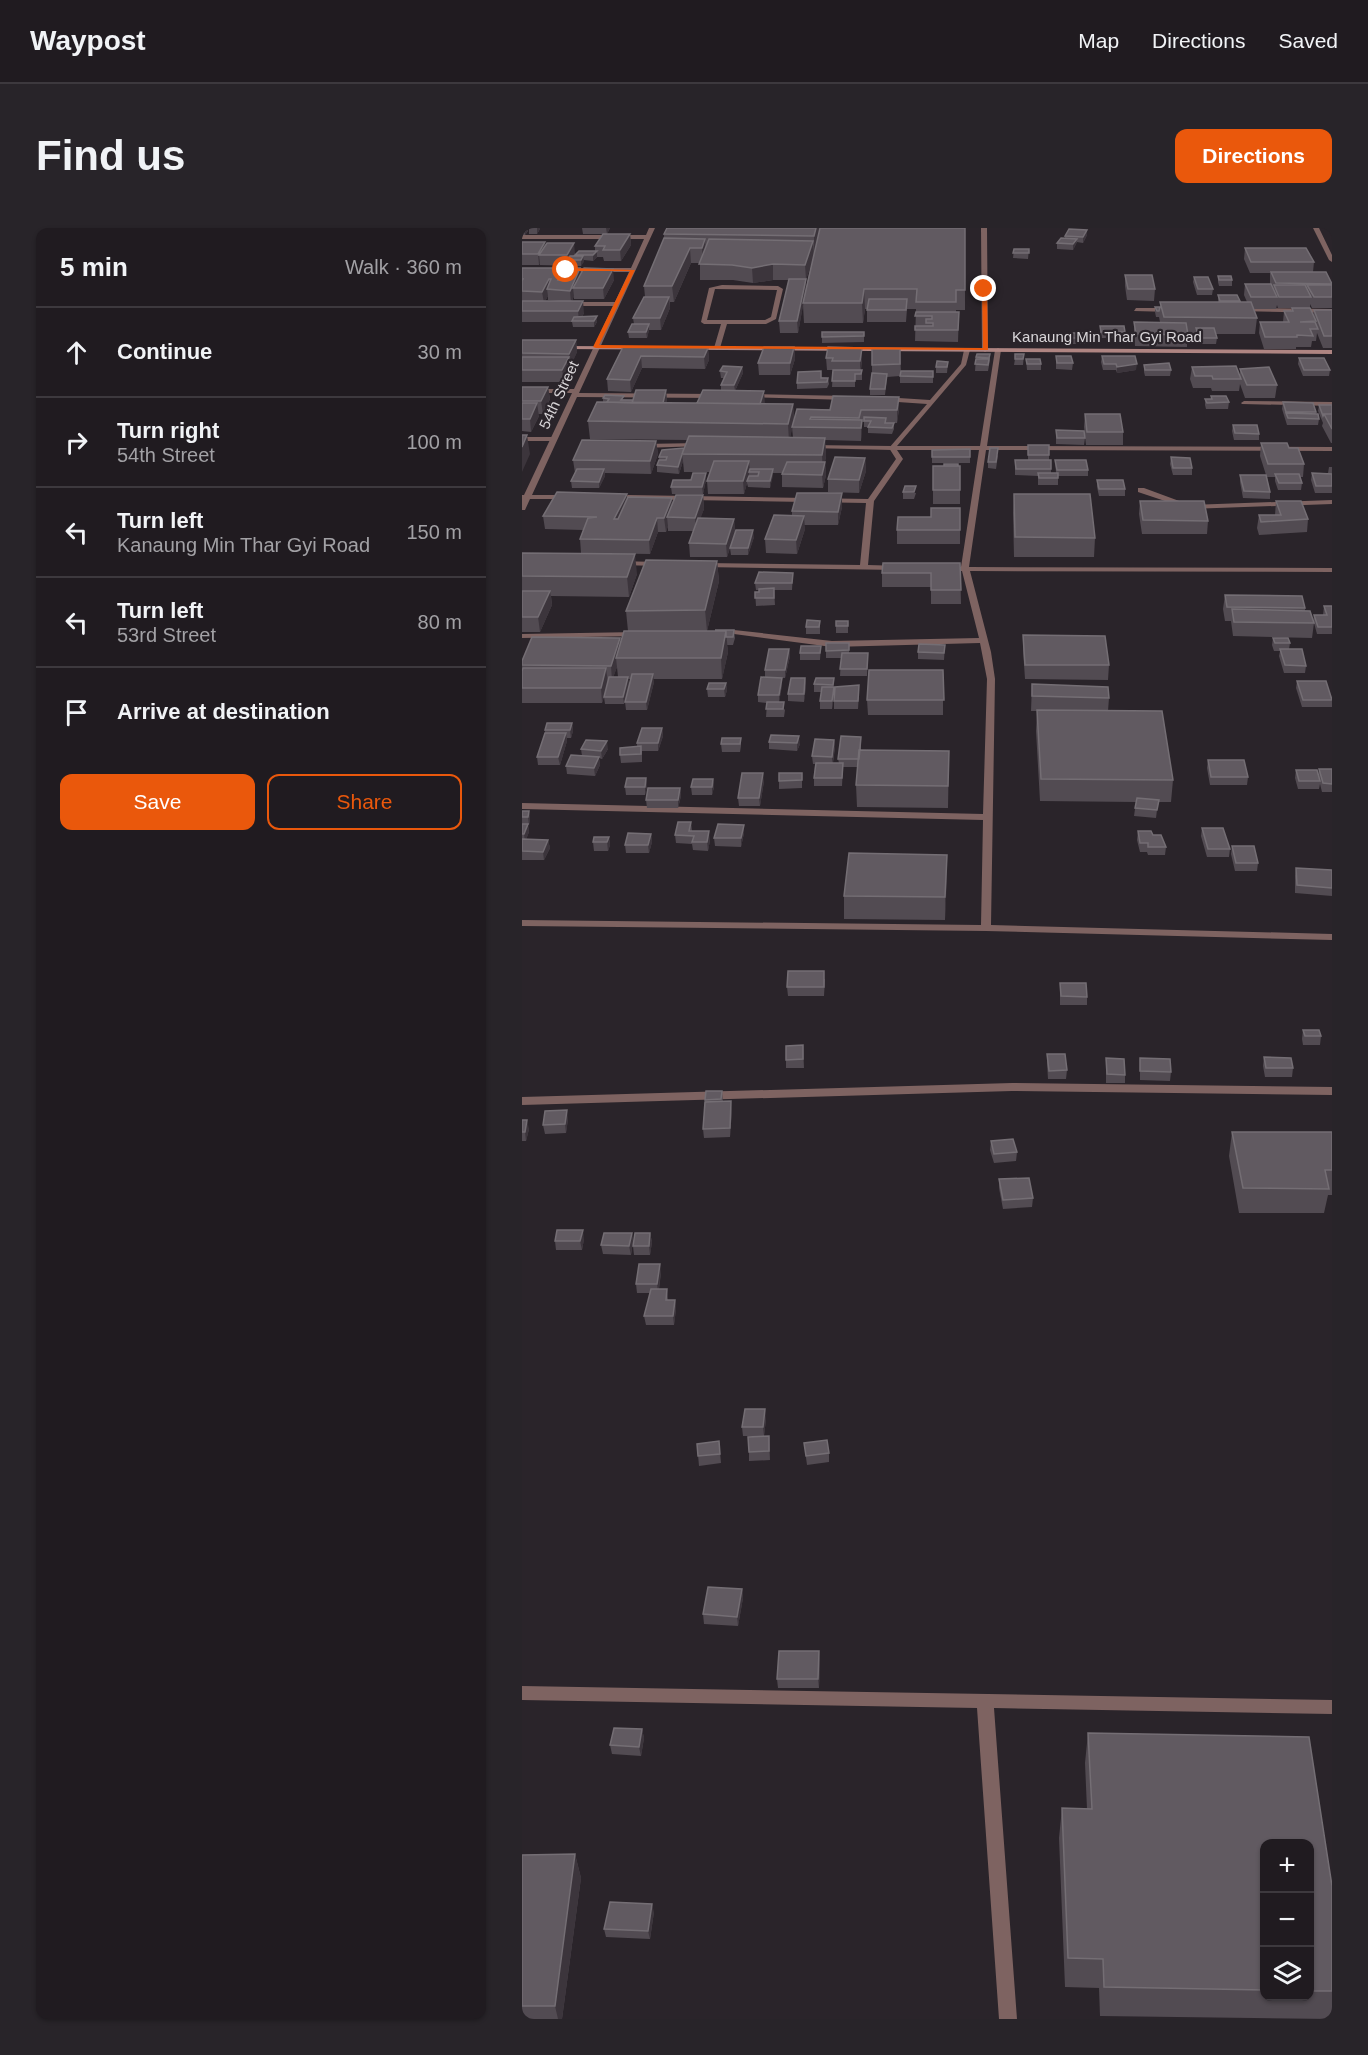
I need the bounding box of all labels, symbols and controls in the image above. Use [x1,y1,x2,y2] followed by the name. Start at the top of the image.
[30,25,146,56] text: Waypost
[1078,29,1119,52] text: Map
[1152,29,1245,52] text: Directions
[1278,29,1338,52] text: Saved
[1175,129,1332,183] button: Directions
[36,132,185,179] text: Find us
[60,252,128,282] text: 5 min
[345,256,462,278] text: Walk · 360 m
[552,256,578,282] route start
[970,275,996,301] route end
[1012,328,1202,345] street label: Kanaung Min Thar Gyi Road
[60,336,93,369] icon: ahead
[117,339,212,364] text: Continue
[418,341,462,363] text: 30 m
[535,357,582,432] street label: 54th Street
[117,418,219,443] text: Turn right
[60,426,93,459] icon: right
[406,431,462,453] text: 100 m
[117,444,215,466] text: 54th Street
[117,508,203,533] text: Turn left
[60,516,93,549] icon: left
[406,521,462,543] text: 150 m
[117,534,370,556] text: Kanaung Min Thar Gyi Road
[117,598,203,623] text: Turn left
[60,606,93,639] icon: left
[418,611,462,633] text: 80 m
[117,624,216,646] text: 53rd Street
[60,696,93,729] icon: arrive
[117,699,330,724] text: Arrive at destination
[60,774,255,830] button: Save
[267,774,462,830] button: Share
[1260,1839,1314,2001] map controls
[1260,1839,1314,1893] button: +
[1260,1893,1314,1947] button: −
[1260,1947,1314,2001] button: layers

